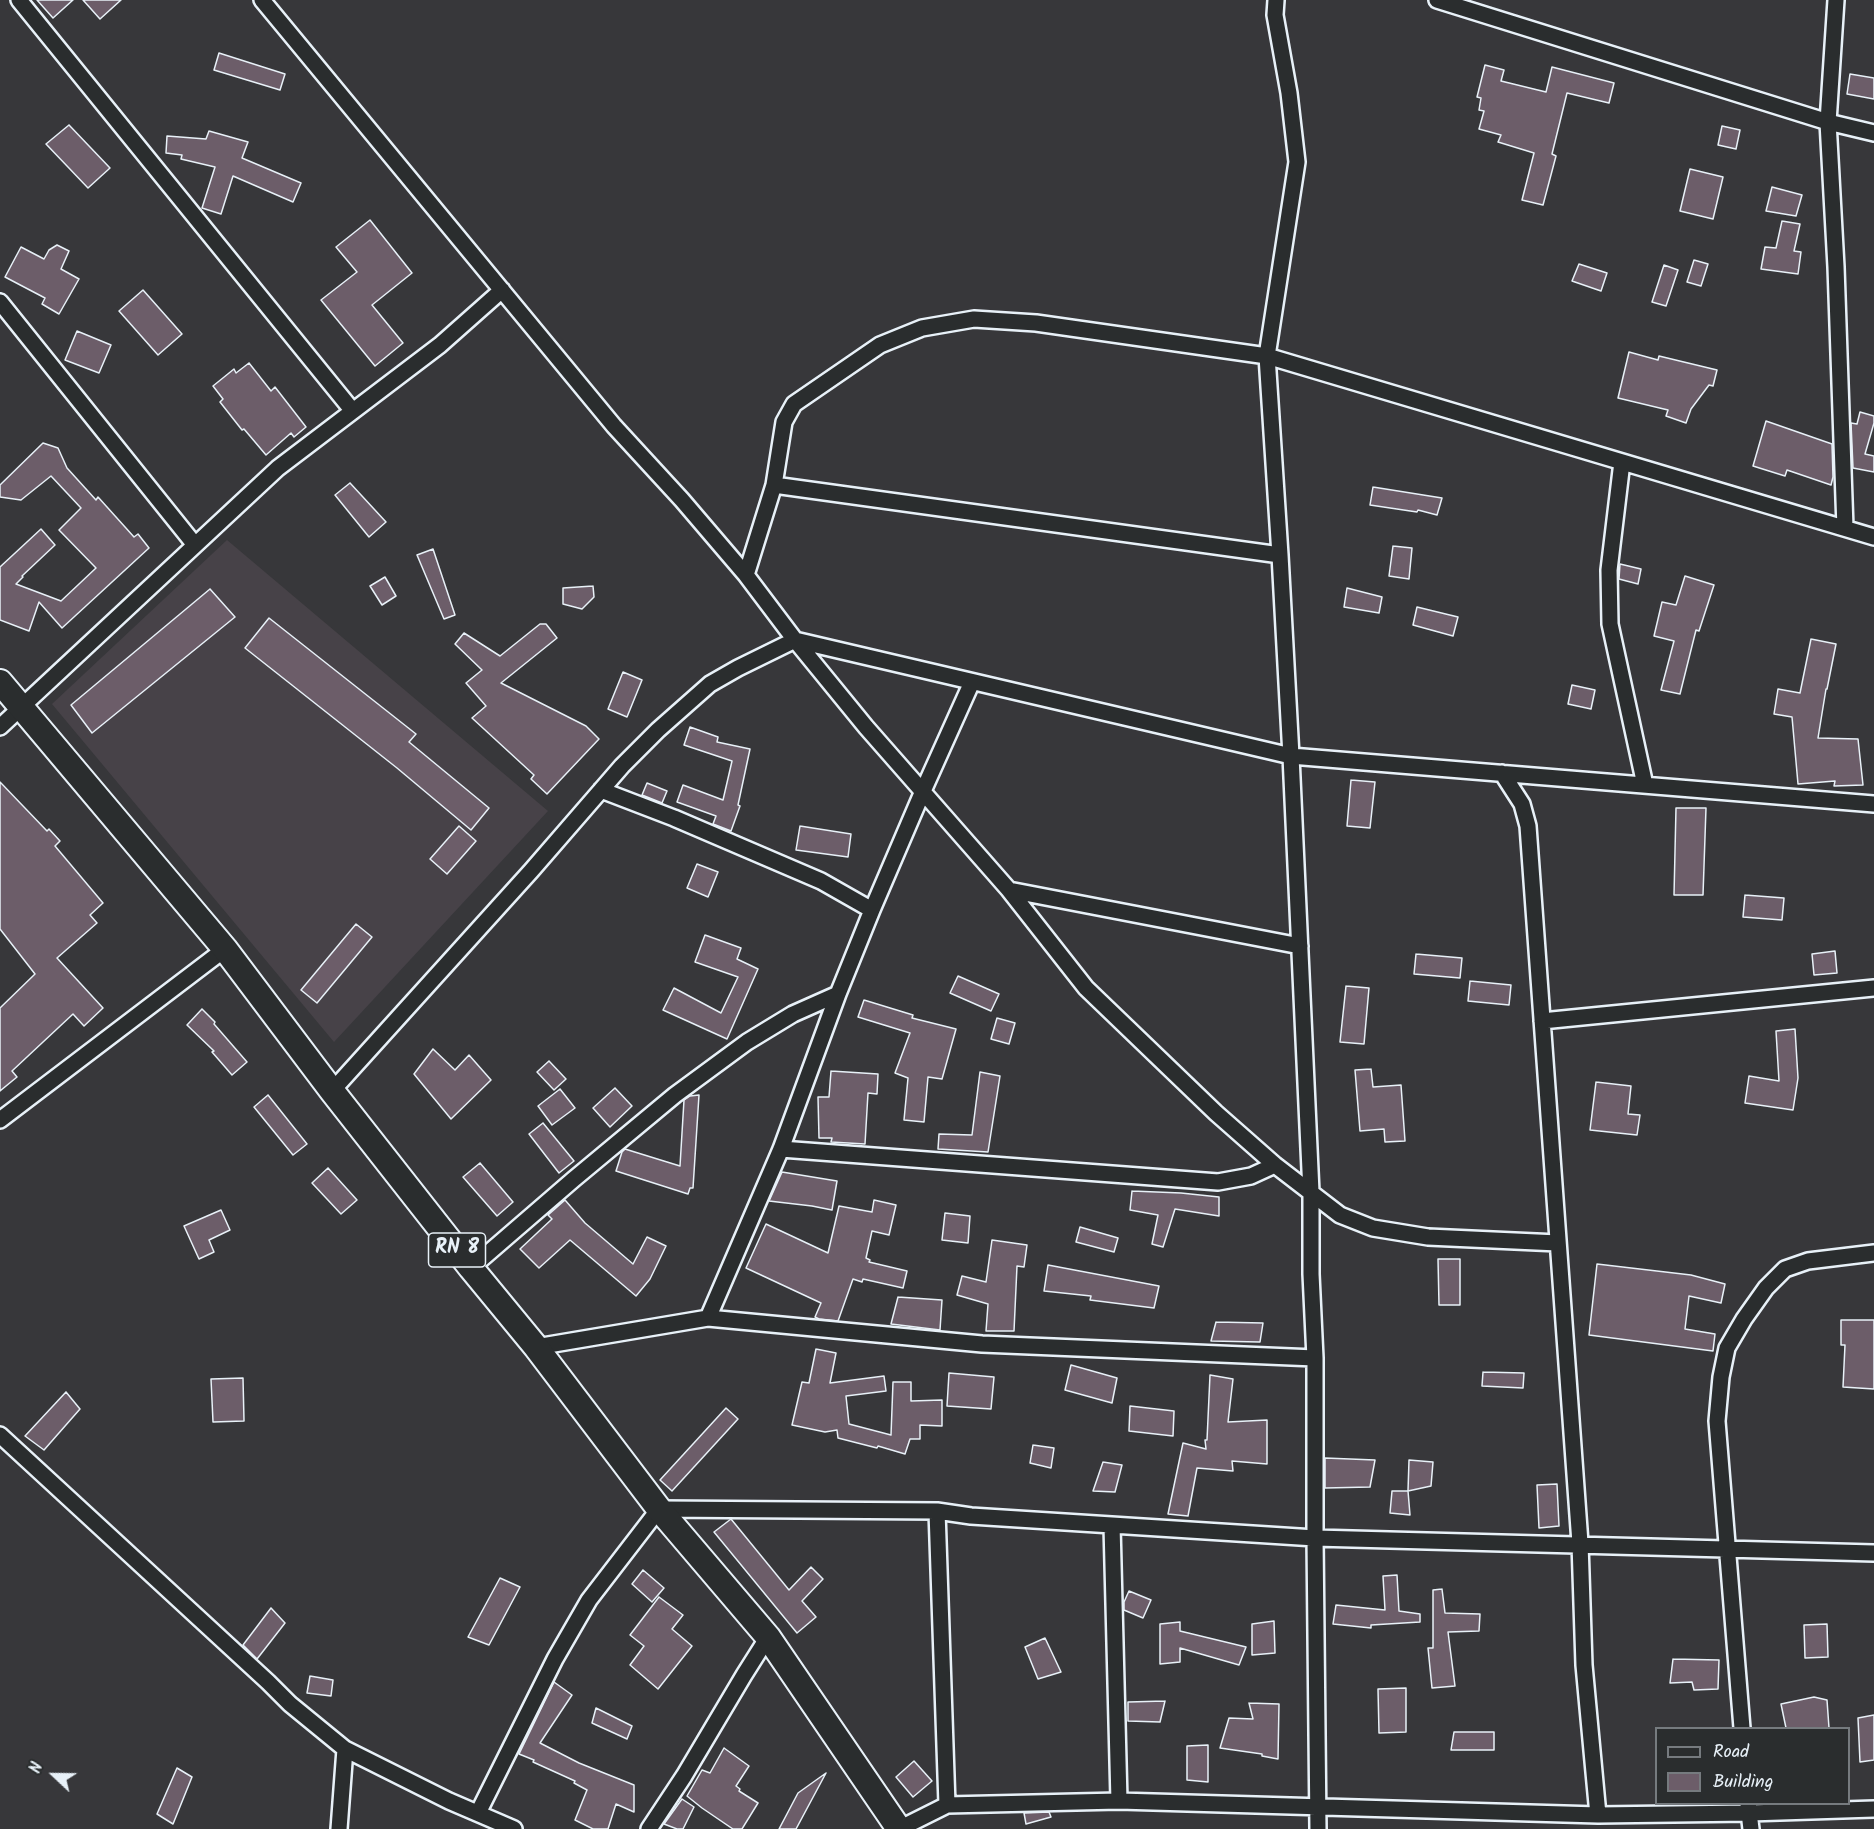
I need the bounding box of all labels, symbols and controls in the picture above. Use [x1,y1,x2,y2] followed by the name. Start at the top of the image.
[428,1233,486,1267] road number: RN 8
[1655,1727,1850,1805] legend
[1713,1738,1749,1767] text: Road
[24,1745,84,1805] north arrow
[23,1759,50,1777] text: N
[1713,1768,1773,1797] text: Building

